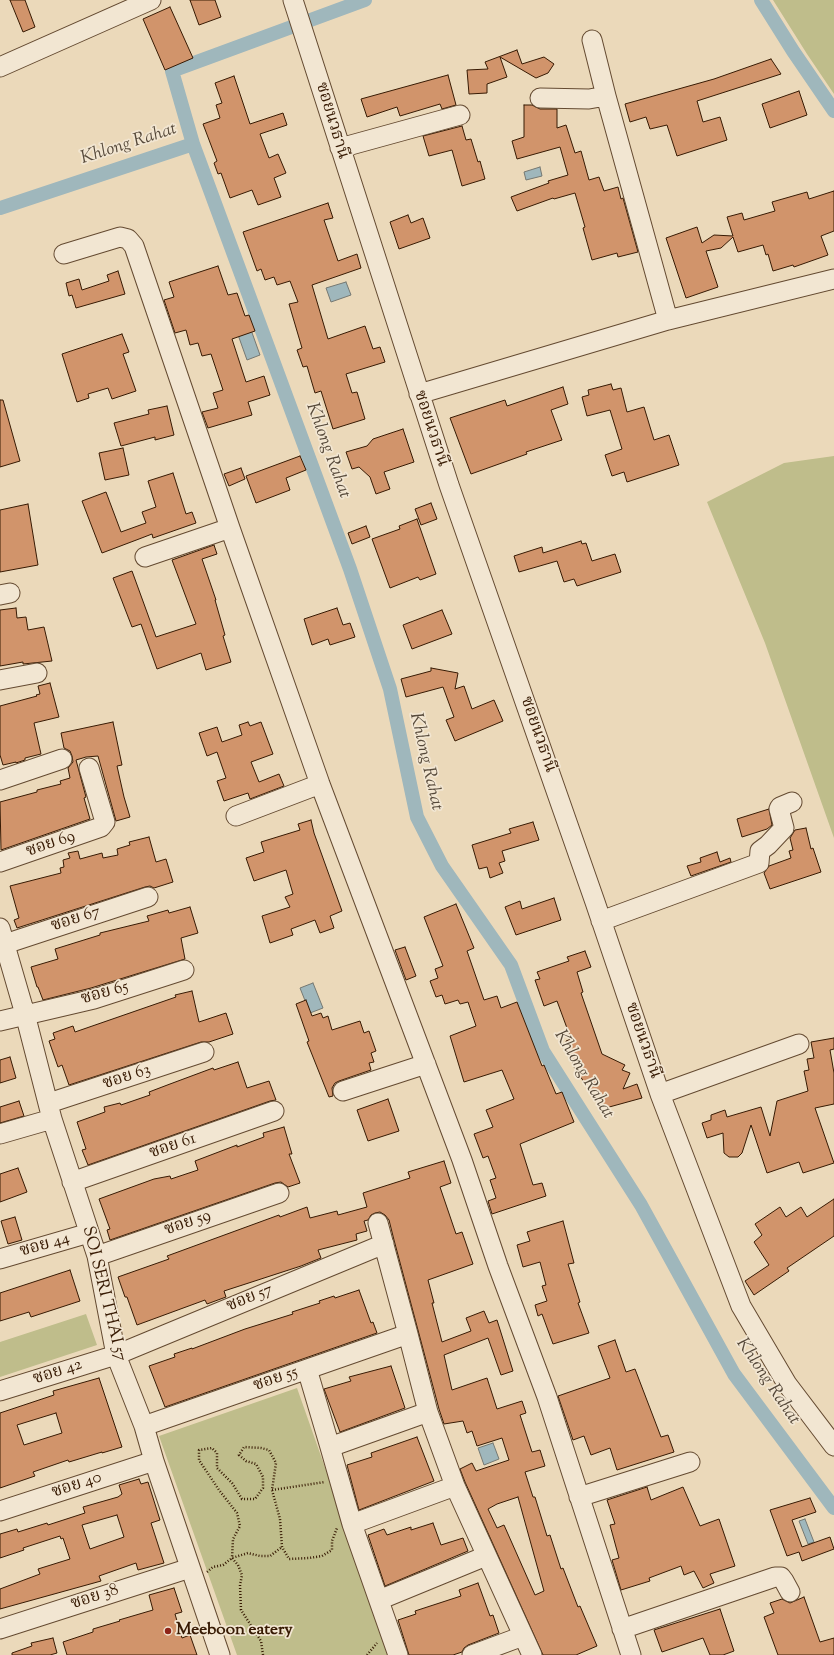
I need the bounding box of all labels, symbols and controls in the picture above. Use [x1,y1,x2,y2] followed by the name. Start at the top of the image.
[310,80,352,162] street label: ซอยนวธานี
[78,119,180,171] water label: Khlong Rahat
[408,388,452,470] street label: ซอยนวธานี
[300,400,354,502] water label: Khlong Rahat
[514,694,560,776] street label: ซอยนวธานี
[403,711,447,813] water label: Khlong Rahat
[24,827,78,863] street label: ซอย 69
[49,902,103,938] street label: ซอย 67
[79,978,131,1010] street label: ซอย 65
[619,1000,665,1082] street label: ซอยนวธานี
[548,1027,618,1123] water label: Khlong Rahat
[100,1061,154,1095] street label: ซอย 63
[147,1130,199,1164] street label: ซอย 61
[162,1207,214,1241] street label: ซอย 59
[76,1224,130,1364] street label: SOI SERI THAI 57
[18,1229,72,1263] street label: ซอย 44
[224,1280,276,1318] street label: ซอย 57
[730,1335,804,1429] water label: Khlong Rahat
[31,1355,85,1391] street label: ซอย 42
[251,1363,301,1397] street label: ซอย 55
[49,1468,105,1504] street label: ซอย 40
[68,1581,122,1615] street label: ซอย 38
[176,1621,293,1641] place label: Meeboon eatery
[163,1626,173,1636] marker: Meeboon eatery

